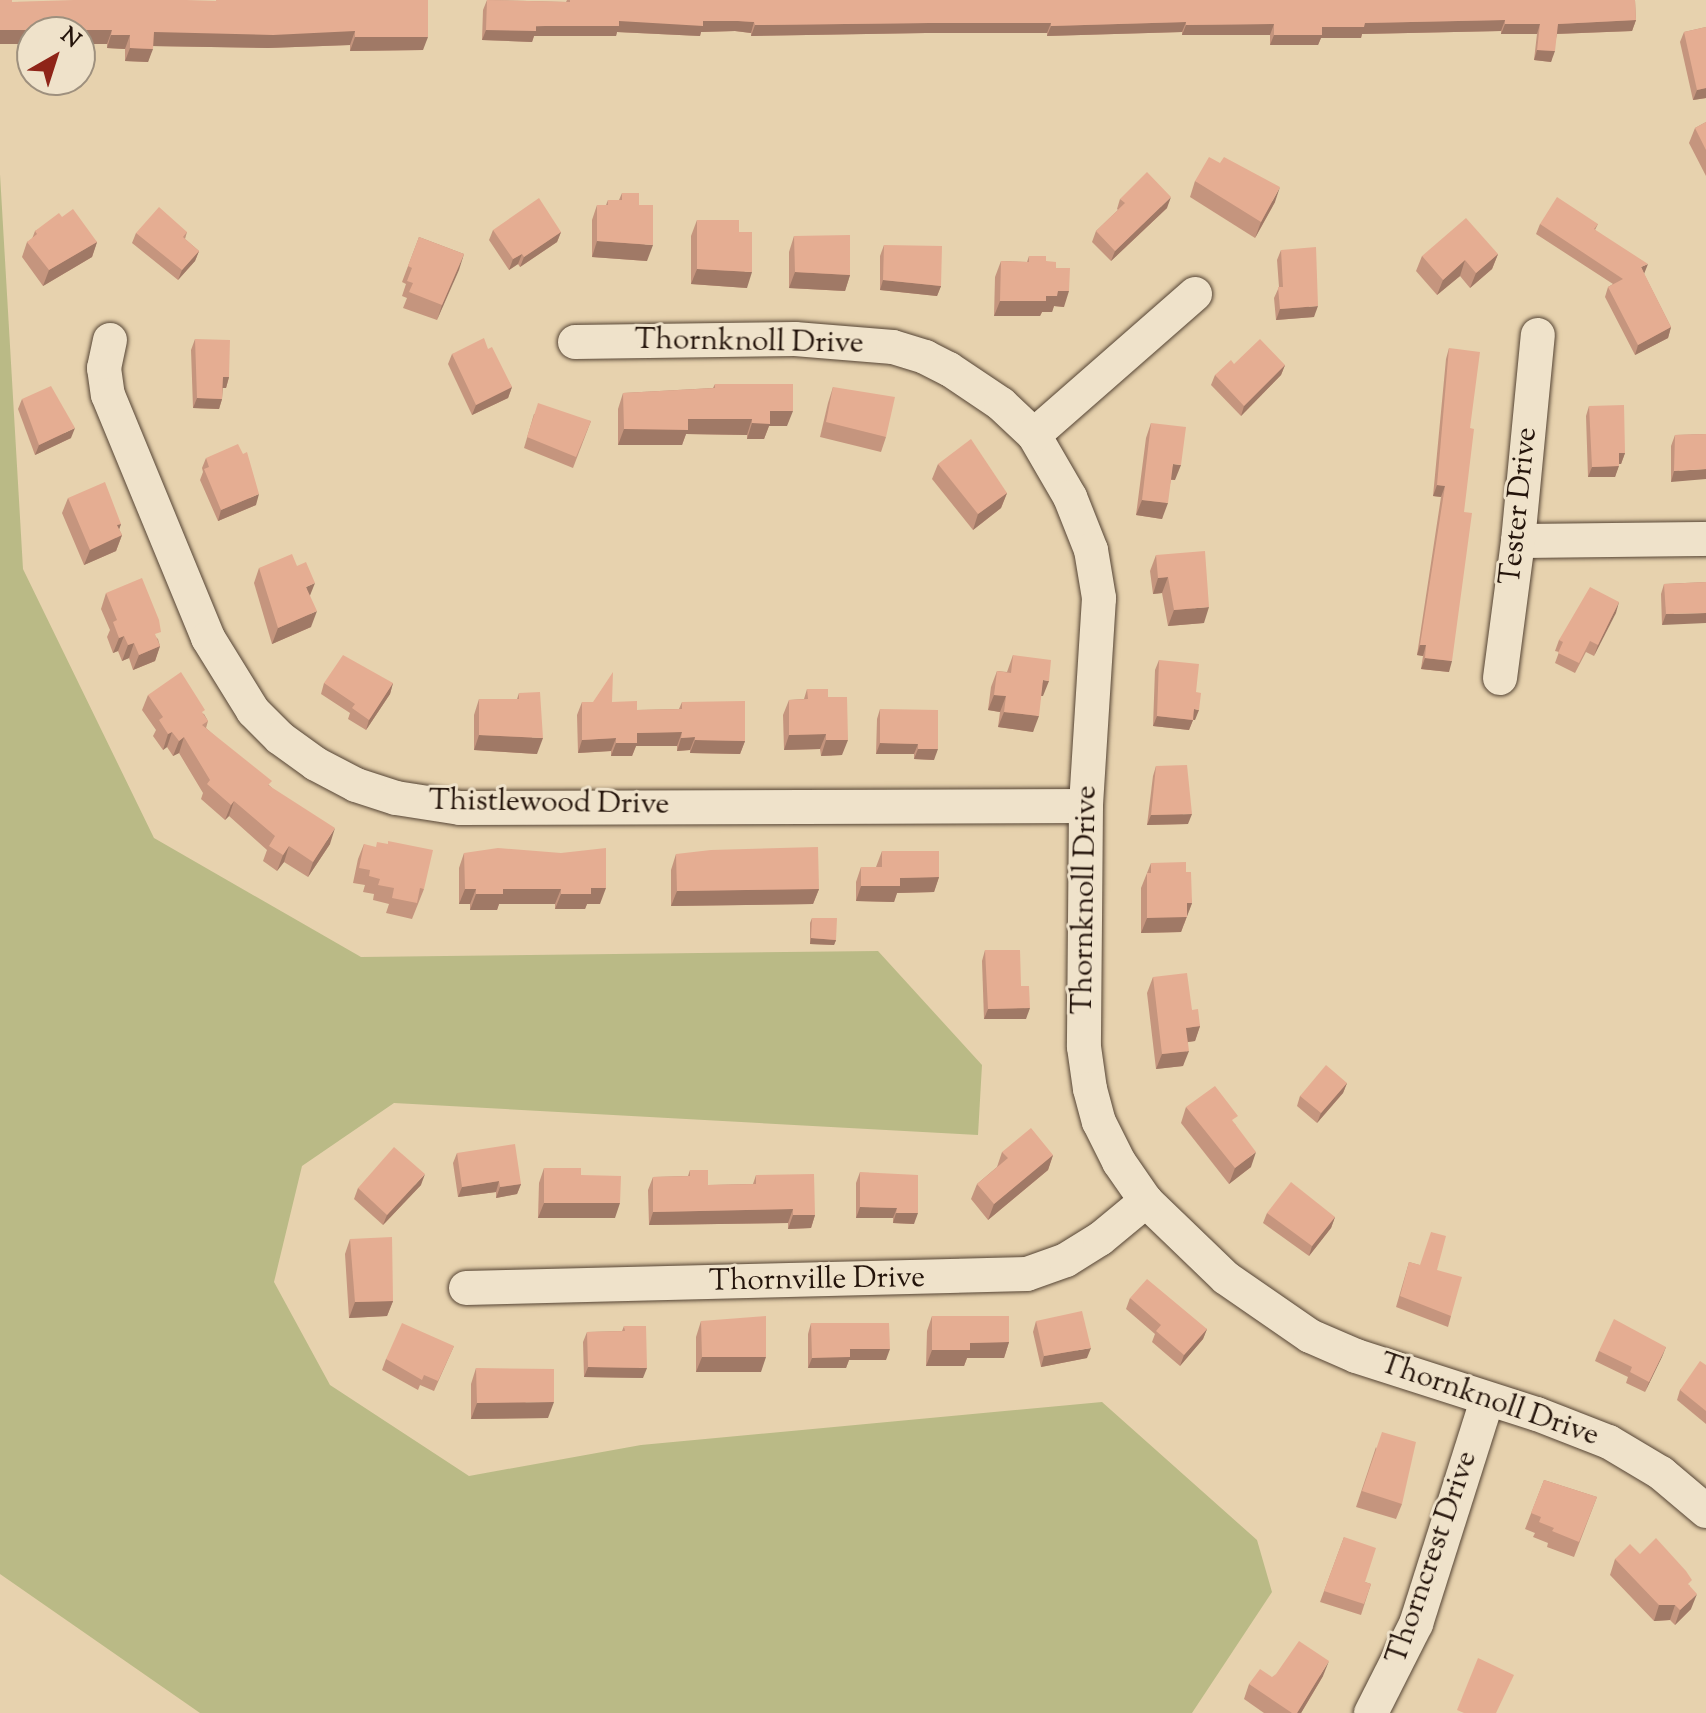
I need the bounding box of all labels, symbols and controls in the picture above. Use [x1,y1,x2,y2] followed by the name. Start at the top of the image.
[16,16,96,96] north arrow
[53,21,87,57] text: N
[634,323,864,363] street label: Thornknoll Drive
[1494,425,1546,587] street label: Tester Drive
[428,784,670,824] street label: Thistlewood Drive
[1066,785,1106,1015] street label: Thornknoll Drive
[709,1261,925,1301] street label: Thornville Drive
[1375,1347,1603,1455] street label: Thornknoll Drive
[1380,1447,1486,1669] street label: Thorncrest Drive

